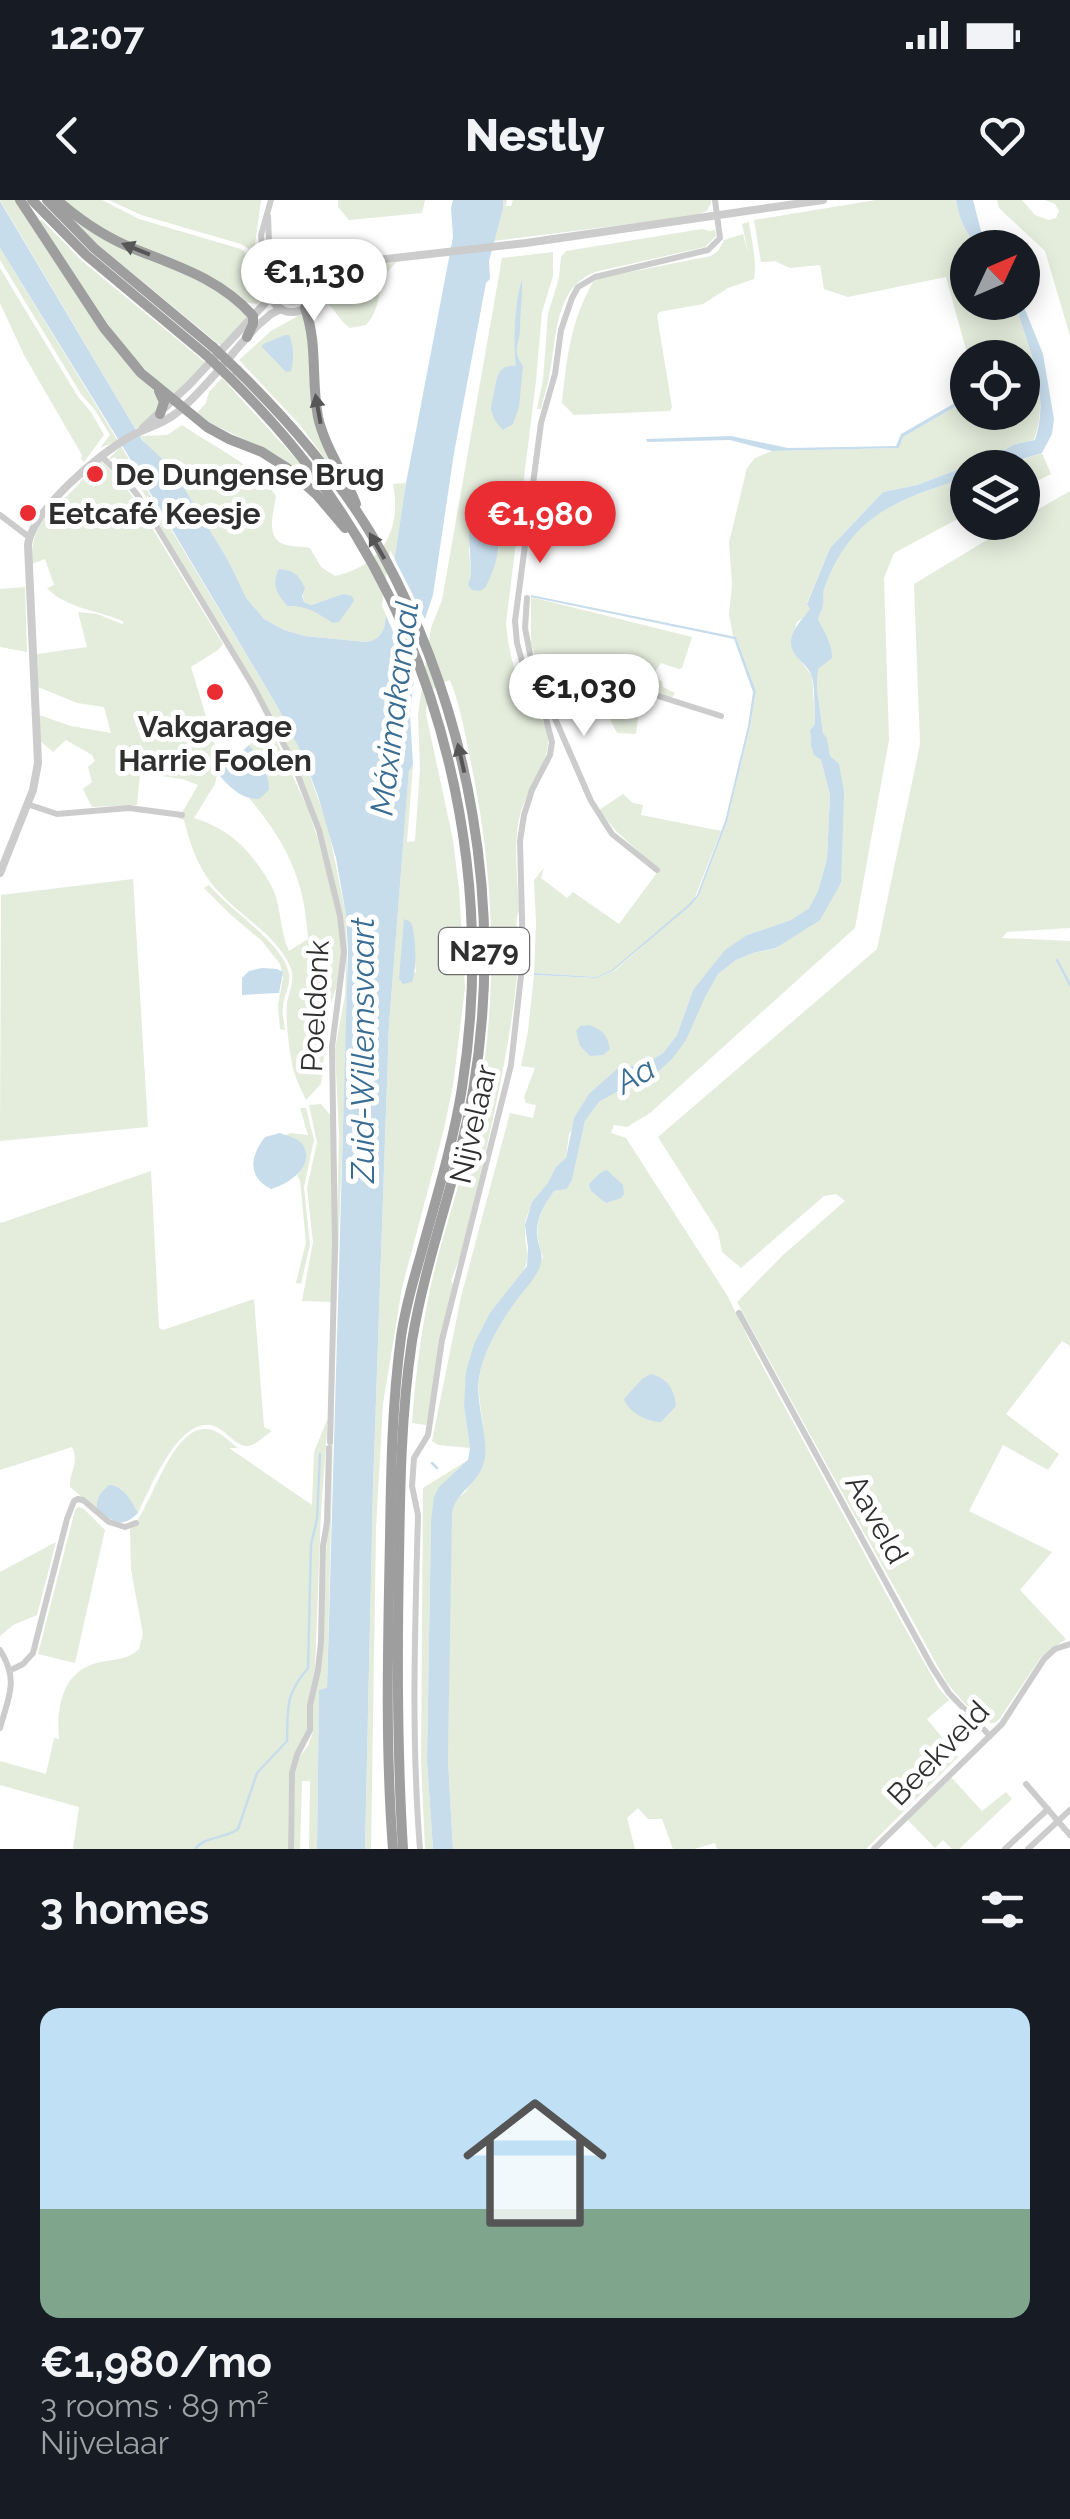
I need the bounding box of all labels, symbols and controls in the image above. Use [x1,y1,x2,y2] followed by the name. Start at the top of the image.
[50,13,144,58] text: 12:07
[40,108,95,163] icon: back
[975,108,1030,163] icon: heart
[465,109,605,162] text: Nestly
[950,230,1040,320] north arrow
[950,230,1040,540] map controls
[233,239,395,324] pin: €1,130
[121,241,151,257] one-way arrow
[263,253,365,290] text: €1,130
[950,340,1040,430] button: locate
[310,393,325,425] one-way arrow
[950,450,1040,540] button: layers
[115,457,384,492] place label: De Dungense Brug
[84,463,106,485] marker: De Dungense Brug
[459,481,621,566] pin: €1,980
[487,495,593,532] text: €1,980
[48,496,261,531] place label: Eetcafé Keesje
[17,502,39,524] marker: Eetcafé Keesje
[369,532,386,560] one-way arrow
[362,599,426,817] water label: Máximakanaal
[503,654,665,739] pin: €1,030
[531,668,637,705] text: €1,030
[204,681,226,703] marker: Vakgarage Harrie Foolen
[118,709,312,778] place label: Vakgarage Harrie Foolen
[453,742,468,773] one-way arrow
[344,917,381,1185] water label: Zuid-Willemsvaart
[439,928,529,974] road number: N279
[294,939,336,1073] street label: Poeldonk
[607,1049,661,1102] water label: Aa
[442,1061,504,1187] street label: Nijvelaar
[838,1469,916,1569] street label: Aaveld
[880,1694,996,1812] street label: Beekveld
[975,1882,1030,1937] icon: filters
[40,1885,209,1934] text: 3 homes
[445,2073,625,2253] icon: home
[40,2338,272,2387] text: €1,980/mo
[40,2387,269,2424] text: 3 rooms · 89 m²
[40,2424,169,2461] text: Nijvelaar

